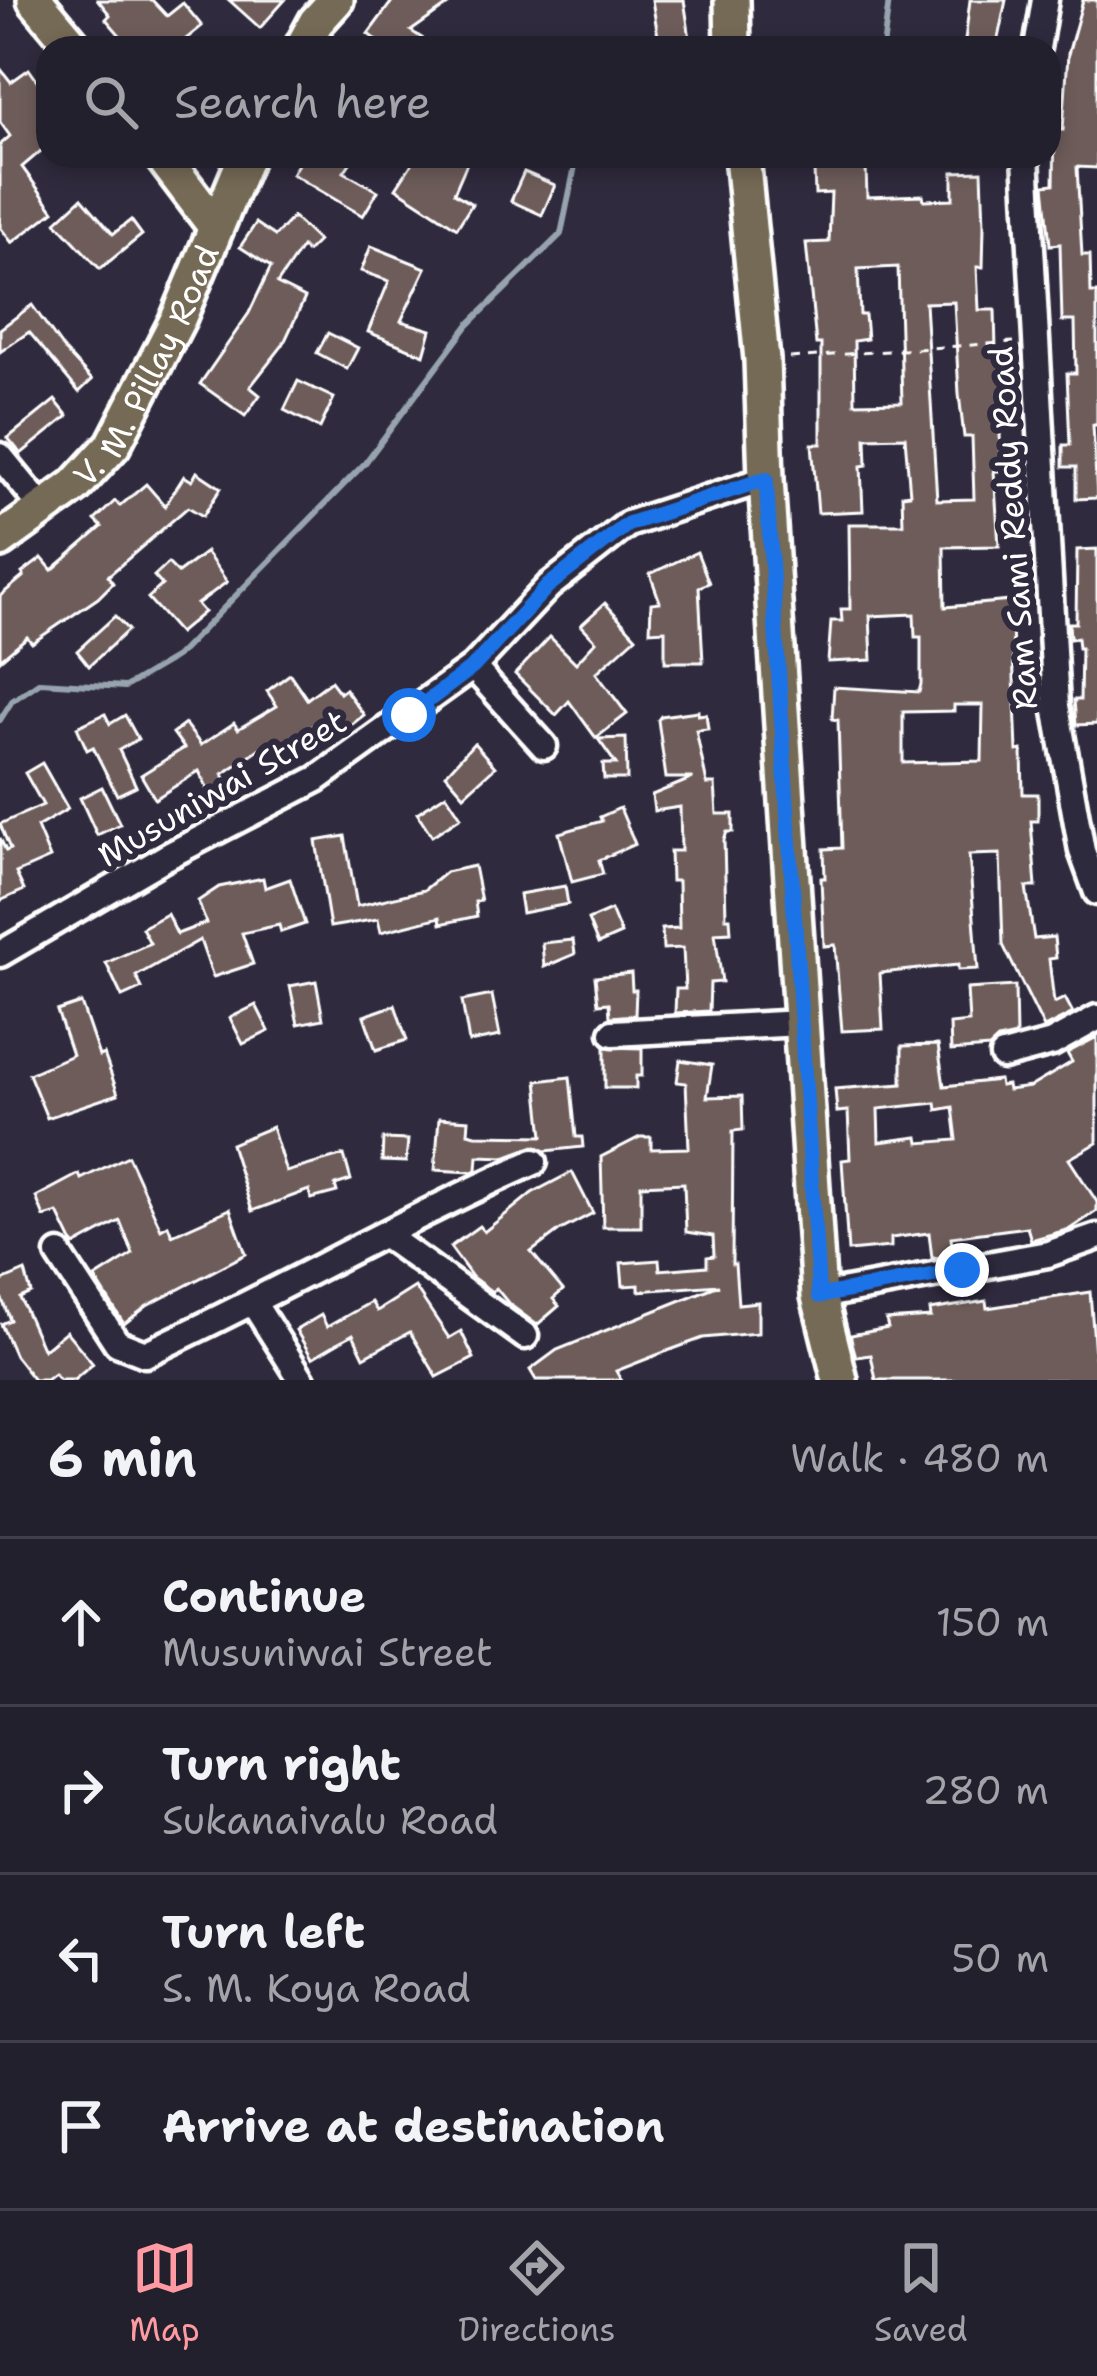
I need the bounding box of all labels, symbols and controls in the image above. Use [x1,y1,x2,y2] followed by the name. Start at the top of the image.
[36,36,1061,168] search box
[78,69,144,135] icon: search
[174,72,431,132] text: Search here
[63,238,229,496] street label: V. M. Pillay Road
[978,345,1048,711] street label: Ram Sami Reddy Road
[382,688,436,742] route start
[90,699,354,877] street label: Musuniwai Street
[935,1243,989,1297] route end
[48,1424,197,1492] text: 6 min
[790,1432,1049,1484] text: Walk · 480 m
[162,1566,366,1626] text: Continue
[48,1589,114,1655] icon: ahead
[936,1596,1049,1648] text: 150 m
[162,1626,493,1678] text: Musuniwai Street
[162,1734,401,1794] text: Turn right
[48,1757,114,1823] icon: right
[922,1764,1049,1816] text: 280 m
[162,1794,498,1846] text: Sukanaivalu Road
[162,1902,365,1962] text: Turn left
[48,1925,114,1991] icon: left
[951,1932,1049,1984] text: 50 m
[162,1962,471,2014] text: S. M. Koya Road
[48,2093,114,2159] icon: arrive
[162,2096,665,2156] text: Arrive at destination
[129,2235,200,2352] tab: Map
[458,2235,616,2352] tab: Directions
[874,2235,968,2352] tab: Saved

